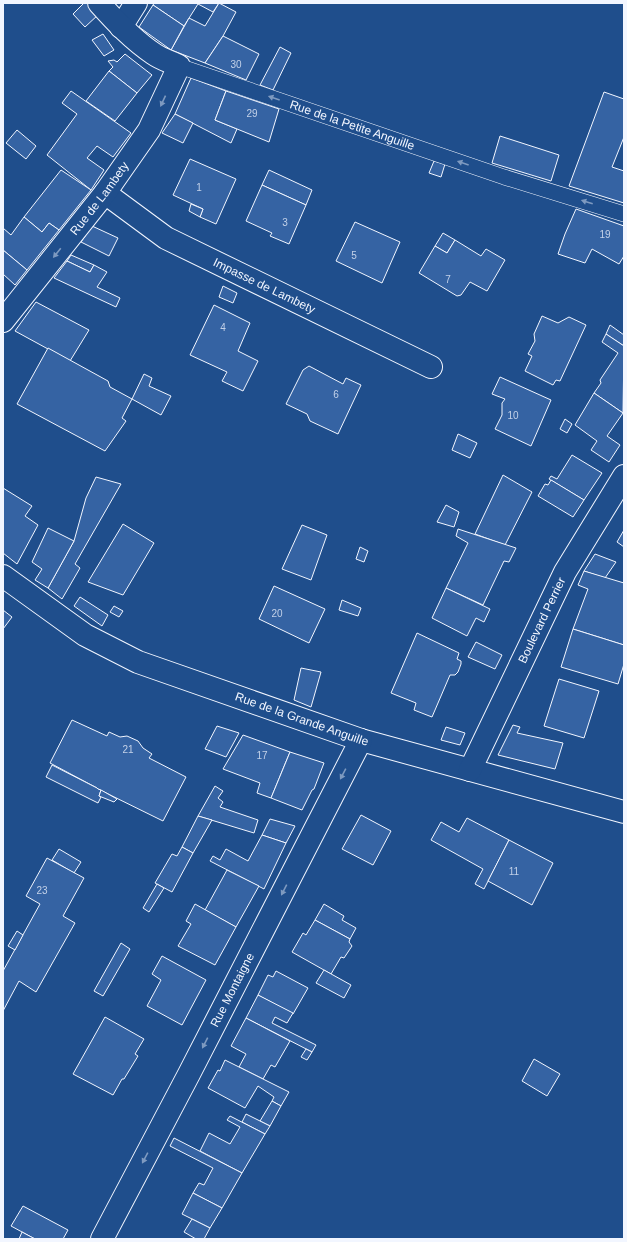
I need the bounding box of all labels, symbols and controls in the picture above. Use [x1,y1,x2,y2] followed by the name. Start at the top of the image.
[230,59,242,70] house number: 30
[160,95,166,107] one-way arrow
[267,95,279,101] one-way arrow
[288,97,417,153] street label: Rue de la Petite Anguille
[246,108,258,119] house number: 29
[67,159,132,238] street label: Rue de Lambety
[456,160,468,166] one-way arrow
[196,182,202,193] house number: 1
[580,199,592,205] one-way arrow
[282,217,288,228] house number: 3
[599,229,611,240] house number: 19
[53,248,62,259] one-way arrow
[351,250,357,261] house number: 5
[211,255,317,317] street label: Impasse de Lambety
[445,274,451,285] house number: 7
[220,322,226,333] house number: 4
[333,389,339,400] house number: 6
[507,410,519,421] house number: 10
[515,575,568,666] street label: Boulevard Perrier
[271,608,283,619] house number: 20
[233,690,370,749] street label: Rue de la Grande Anguille
[122,744,134,755] house number: 21
[256,750,268,761] house number: 17
[340,769,346,780] one-way arrow
[509,866,520,877] house number: 11
[280,884,287,896] one-way arrow
[36,885,48,896] house number: 23
[207,950,257,1029] street label: Rue Montaigne
[202,1037,208,1049] one-way arrow
[141,1152,148,1164] one-way arrow

